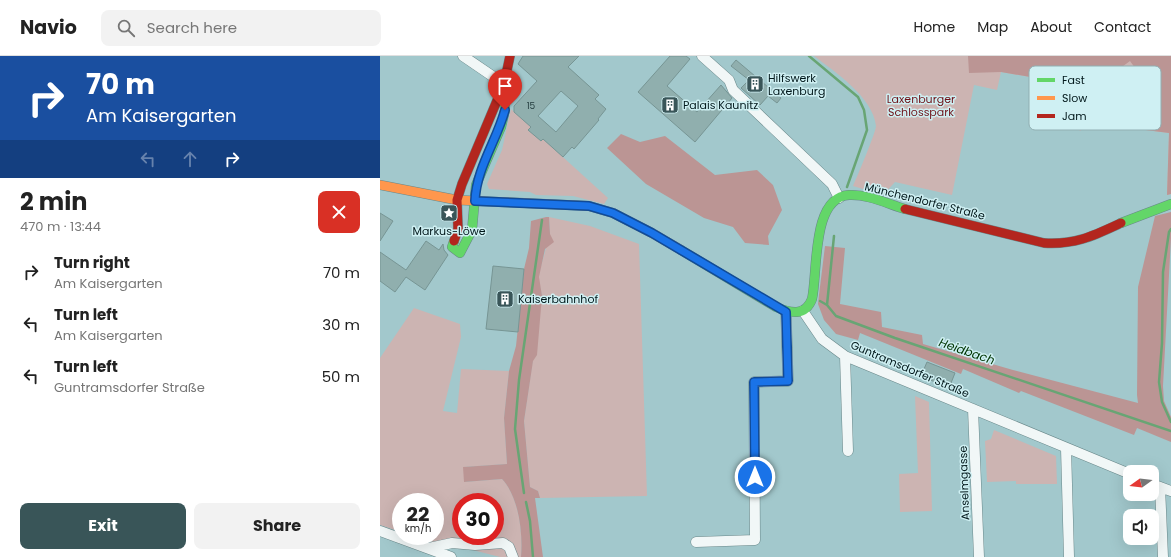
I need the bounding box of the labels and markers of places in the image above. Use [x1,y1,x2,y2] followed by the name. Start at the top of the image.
[488,69,522,110] pin
[768,70,825,99] place label: Hilfswerk Laxenburg
[745,74,765,94] building icon: Hilfswerk Laxenburg
[660,95,680,115] building icon: Palais Kaunitz
[683,97,758,113] place label: Palais Kaunitz
[439,203,459,223] place icon: Markus-Löwe
[412,223,486,239] place label: Markus-Löwe
[495,289,515,309] building icon: Kaiserbahnhof
[518,291,598,307] place label: Kaiserbahnhof

